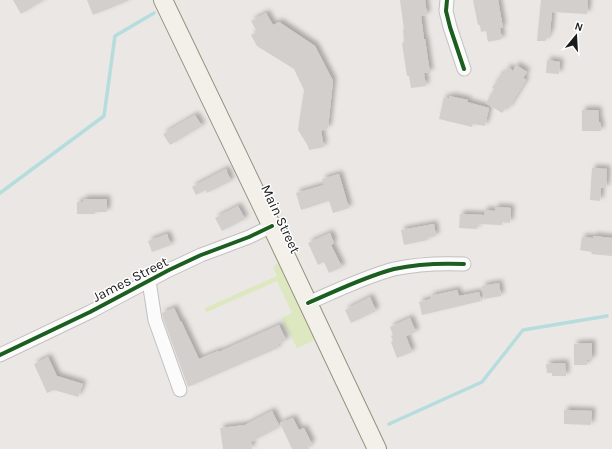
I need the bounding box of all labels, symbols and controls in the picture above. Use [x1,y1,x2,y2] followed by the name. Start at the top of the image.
[556,16,596,56] north arrow
[573,20,585,34] text: N
[257,182,304,256] street label: Main Street
[89,253,171,306] street label: James Street

